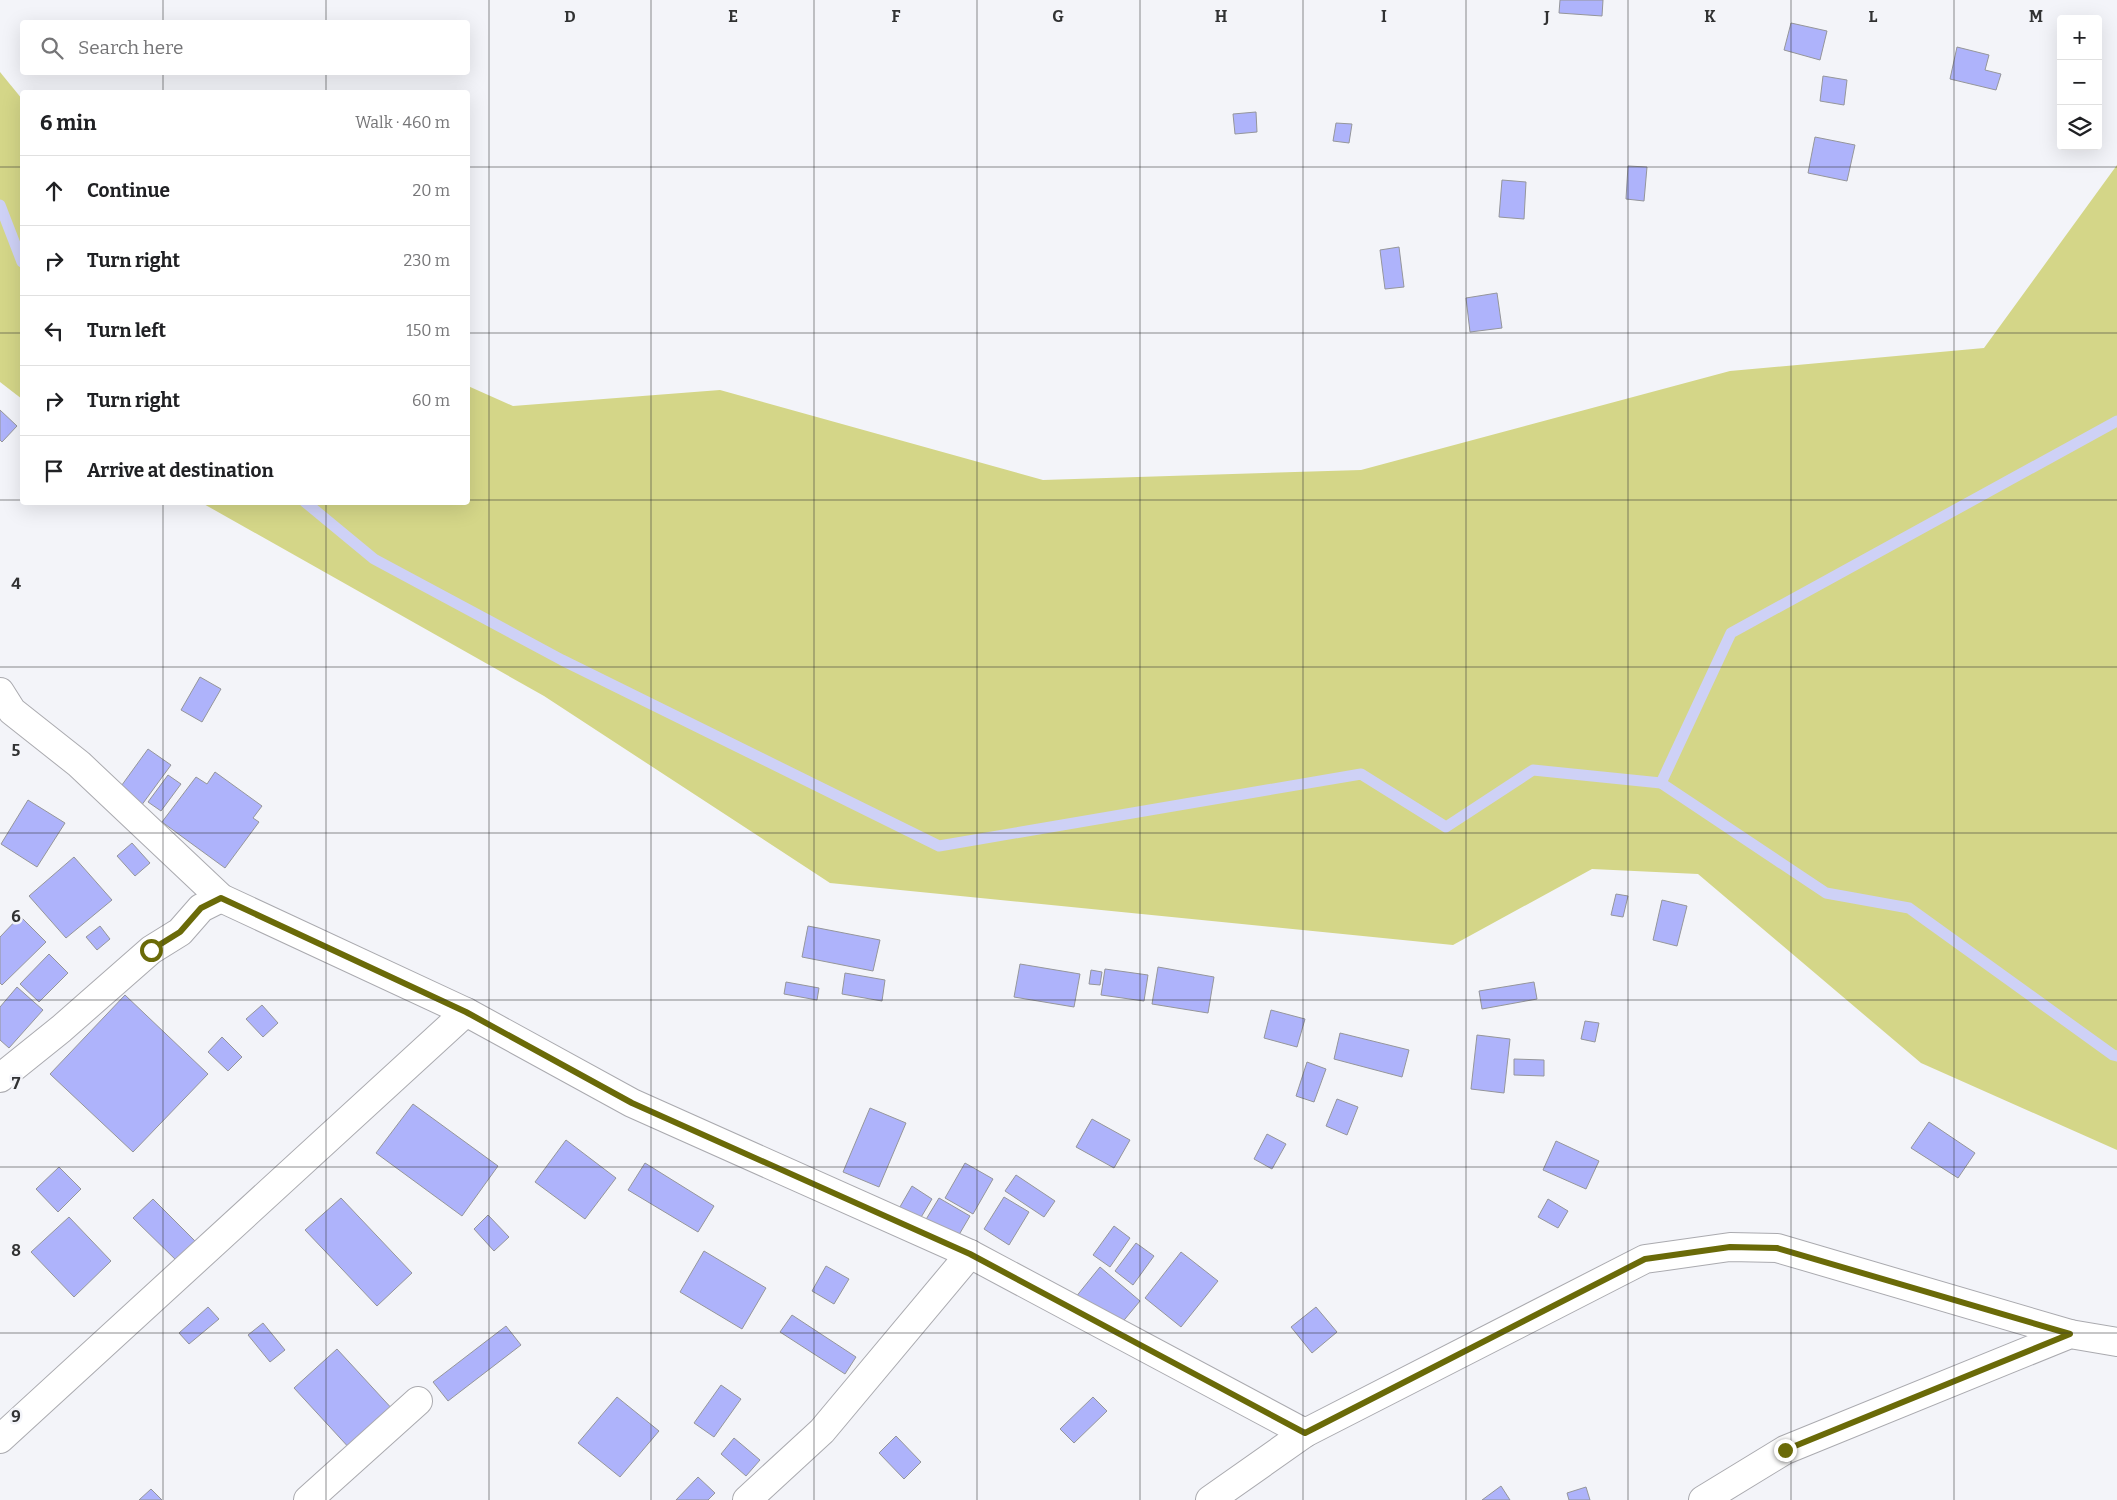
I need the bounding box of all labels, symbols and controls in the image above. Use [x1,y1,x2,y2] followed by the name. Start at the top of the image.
[564,7,576,26] text: D
[728,7,738,26] text: E
[892,7,901,26] text: F
[1052,7,1064,26] text: G
[1215,7,1228,26] text: H
[1381,7,1387,26] text: I
[1543,7,1550,26] text: J
[1704,7,1716,26] text: K
[1869,7,1878,26] text: L
[2029,7,2043,26] text: M
[2057,15,2102,150] map controls
[2057,15,2102,60] button: +
[20,20,470,75] search box
[38,34,66,62] icon: search
[78,36,183,59] text: Search here
[2057,60,2102,105] button: −
[2057,105,2102,150] button: layers
[40,110,96,136] text: 6 min
[355,113,450,132] text: Walk · 460 m
[40,177,68,205] icon: ahead
[87,179,170,202] text: Continue
[413,181,450,200] text: 20 m
[40,247,68,275] icon: right
[87,249,180,272] text: Turn right
[403,251,450,270] text: 230 m
[40,317,68,345] icon: left
[87,319,166,342] text: Turn left
[406,321,450,340] text: 150 m
[40,387,68,415] icon: right
[87,389,180,412] text: Turn right
[412,391,450,410] text: 60 m
[40,457,68,485] icon: arrive
[87,459,274,482] text: Arrive at destination
[11,574,21,593] text: 4
[12,741,21,760] text: 5
[11,907,21,926] text: 6
[140,939,163,962] route start
[12,1074,21,1093] text: 7
[11,1241,21,1260] text: 8
[11,1407,21,1426] text: 9
[1774,1439,1797,1462] route end

